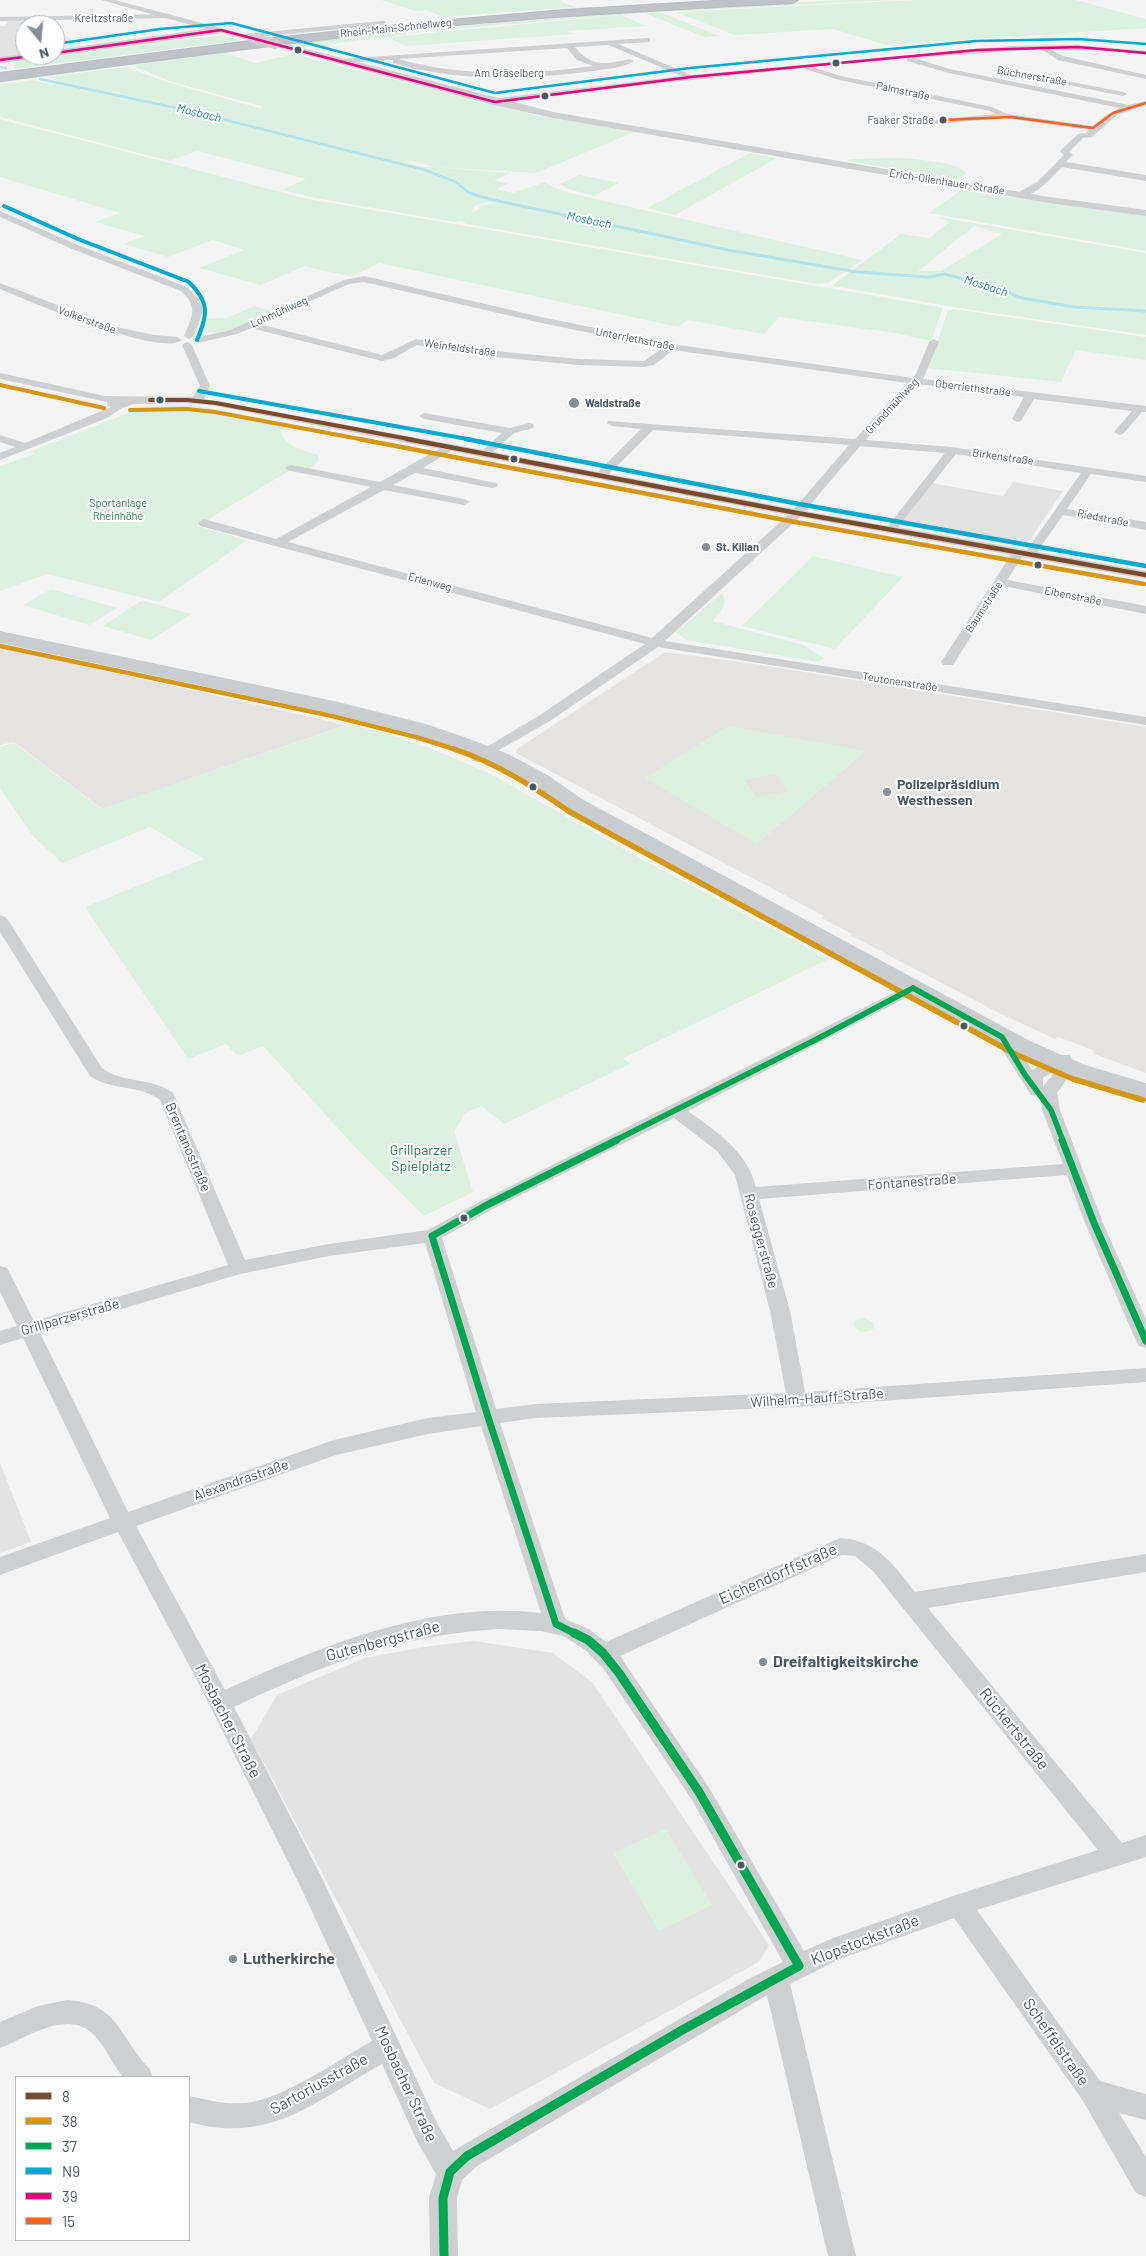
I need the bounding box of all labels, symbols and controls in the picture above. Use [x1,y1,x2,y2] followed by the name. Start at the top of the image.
[74,11,134,25] street label: Kreitzstraße
[15,15,65,65] north arrow
[339,16,453,40] street label: Rhein-Main-Schnellweg
[37,44,51,63] text: N
[293,45,303,55] unlabelled marker
[831,58,841,68] unlabelled marker
[996,63,1068,89] street label: Büchnerstraße
[474,66,544,80] street label: Am Gräselberg
[875,79,931,103] street label: Palmstraße
[540,91,550,101] unlabelled marker
[175,101,223,125] water label: Mosbach
[867,113,934,127] place label: Faaker Straße
[938,115,948,125] marker: Faaker Straße
[888,166,1006,198] street label: Erich-Ollenhauer-Straße
[565,208,613,232] water label: Mosbach
[962,272,1010,300] water label: Mosbach
[248,294,310,330] street label: Lohmühlweg
[56,303,118,337] street label: Volkerstraße
[594,325,676,353] street label: Unterriethstraße
[423,336,497,360] street label: Weinfeldstraße
[863,375,921,437] street label: Grundmühlweg
[934,377,1012,399] street label: Oberriethstraße
[155,395,165,405] unlabelled marker
[567,396,581,410] marker: Waldstraße
[585,396,641,410] place label: Waldstraße
[972,446,1034,468] street label: Birkenstraße
[509,454,519,464] unlabelled marker
[89,496,147,522] park label: Sportanlage Rheinhöhe
[1076,507,1130,529] street label: Riedstraße
[716,540,759,554] place label: St. Kilian
[700,541,712,553] marker: St. Kilian
[1033,560,1043,570] unlabelled marker
[407,570,453,594] street label: Erlenweg
[963,579,1005,635] street label: Baumstraße
[1043,584,1103,608] street label: Eibenstraße
[862,670,938,694] street label: Teutonenstraße
[897,776,999,809] place label: Polizeipräsidium Westhessen
[528,782,538,792] unlabelled marker
[881,786,893,798] marker: Polizeipräsidium Westhessen
[959,1021,969,1031] unlabelled marker
[162,1100,214,1194] street label: Brentanostraße
[390,1142,452,1174] park label: Grillparzer Spielplatz
[867,1171,957,1193] street label: Fontanestraße
[740,1192,782,1290] street label: Roseggerstraße
[459,1213,469,1223] unlabelled marker
[19,1295,121,1339] street label: Grillparzerstraße
[750,1385,884,1411] street label: Wilhelm-Hauff-Straße
[191,1456,291,1504] street label: Alexandrastraße
[716,1539,840,1609] street label: Eichendorffstraße
[324,1617,442,1665] street label: Gutenbergstraße
[773,1652,918,1672] place label: Dreifaltigkeitskirche
[757,1656,769,1668] marker: Dreifaltigkeitskirche
[191,1661,265,1781] street label: Mosbacher Straße
[975,1684,1053,1774] street label: Rückertstraße
[736,1860,746,1870] unlabelled marker
[808,1911,922,1969] street label: Klopstockstraße
[243,1949,335,1969] place label: Lutherkirche
[227,1953,239,1965] marker: Lutherkirche
[1019,1995,1093,2089] street label: Scheffelstraße
[371,2023,441,2145] street label: Mosbacher Straße
[267,2049,371,2119] street label: Sartoriusstraße
[15,2076,190,2241] legend
[62,2087,70,2105] text: 8
[62,2112,78,2130] text: 38
[62,2137,77,2155] text: 37
[62,2162,80,2180] text: N9
[62,2187,78,2205] text: 39
[62,2212,75,2230] text: 15

